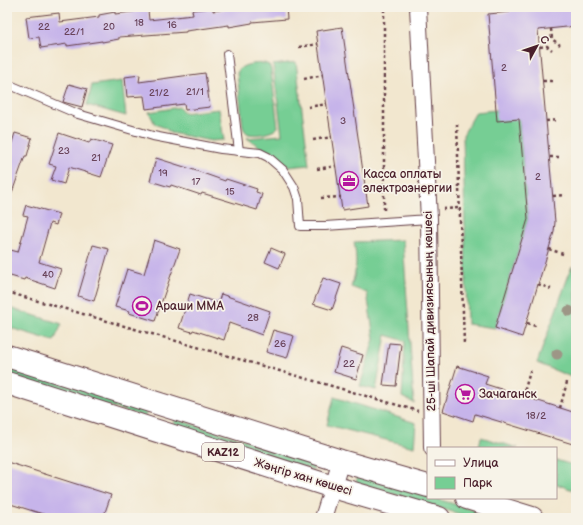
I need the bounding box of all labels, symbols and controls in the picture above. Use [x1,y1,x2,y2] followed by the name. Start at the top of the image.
[134,17,144,29] house number: 18
[167,19,177,31] house number: 16
[38,21,50,33] house number: 22
[103,21,115,33] house number: 20
[64,26,84,38] house number: 22/1
[517,26,557,66] north arrow
[537,33,552,47] text: С
[501,62,507,74] house number: 2
[186,86,204,98] house number: 21/1
[149,87,169,99] house number: 21/2
[340,115,346,127] house number: 3
[58,145,70,157] house number: 23
[91,152,101,164] house number: 21
[158,167,168,179] house number: 19
[363,167,452,196] place label: Касса оплаты электроэнергии
[338,170,360,192] office icon: Касса оплаты электроэнергии
[535,171,541,183] house number: 2
[192,176,200,188] house number: 17
[225,186,235,198] house number: 15
[421,211,439,411] street label: 25-ші Шапай дивизиясының көшесі
[42,269,54,281] house number: 40
[131,295,153,317] sports icon: Араши ММА
[155,299,224,314] place label: Араши ММА
[247,312,259,324] house number: 28
[274,338,286,350] house number: 26
[343,358,355,370] house number: 22
[454,383,476,405] supermarket icon: Зачаганск
[479,387,538,402] place label: Зачаганск
[526,410,546,422] house number: 18/2
[202,443,244,461] road number: KAZ12
[427,447,557,499] legend
[252,455,354,499] street label: Жәңгір хан көшесі
[463,456,499,471] text: Улица
[463,476,493,491] text: Парк

